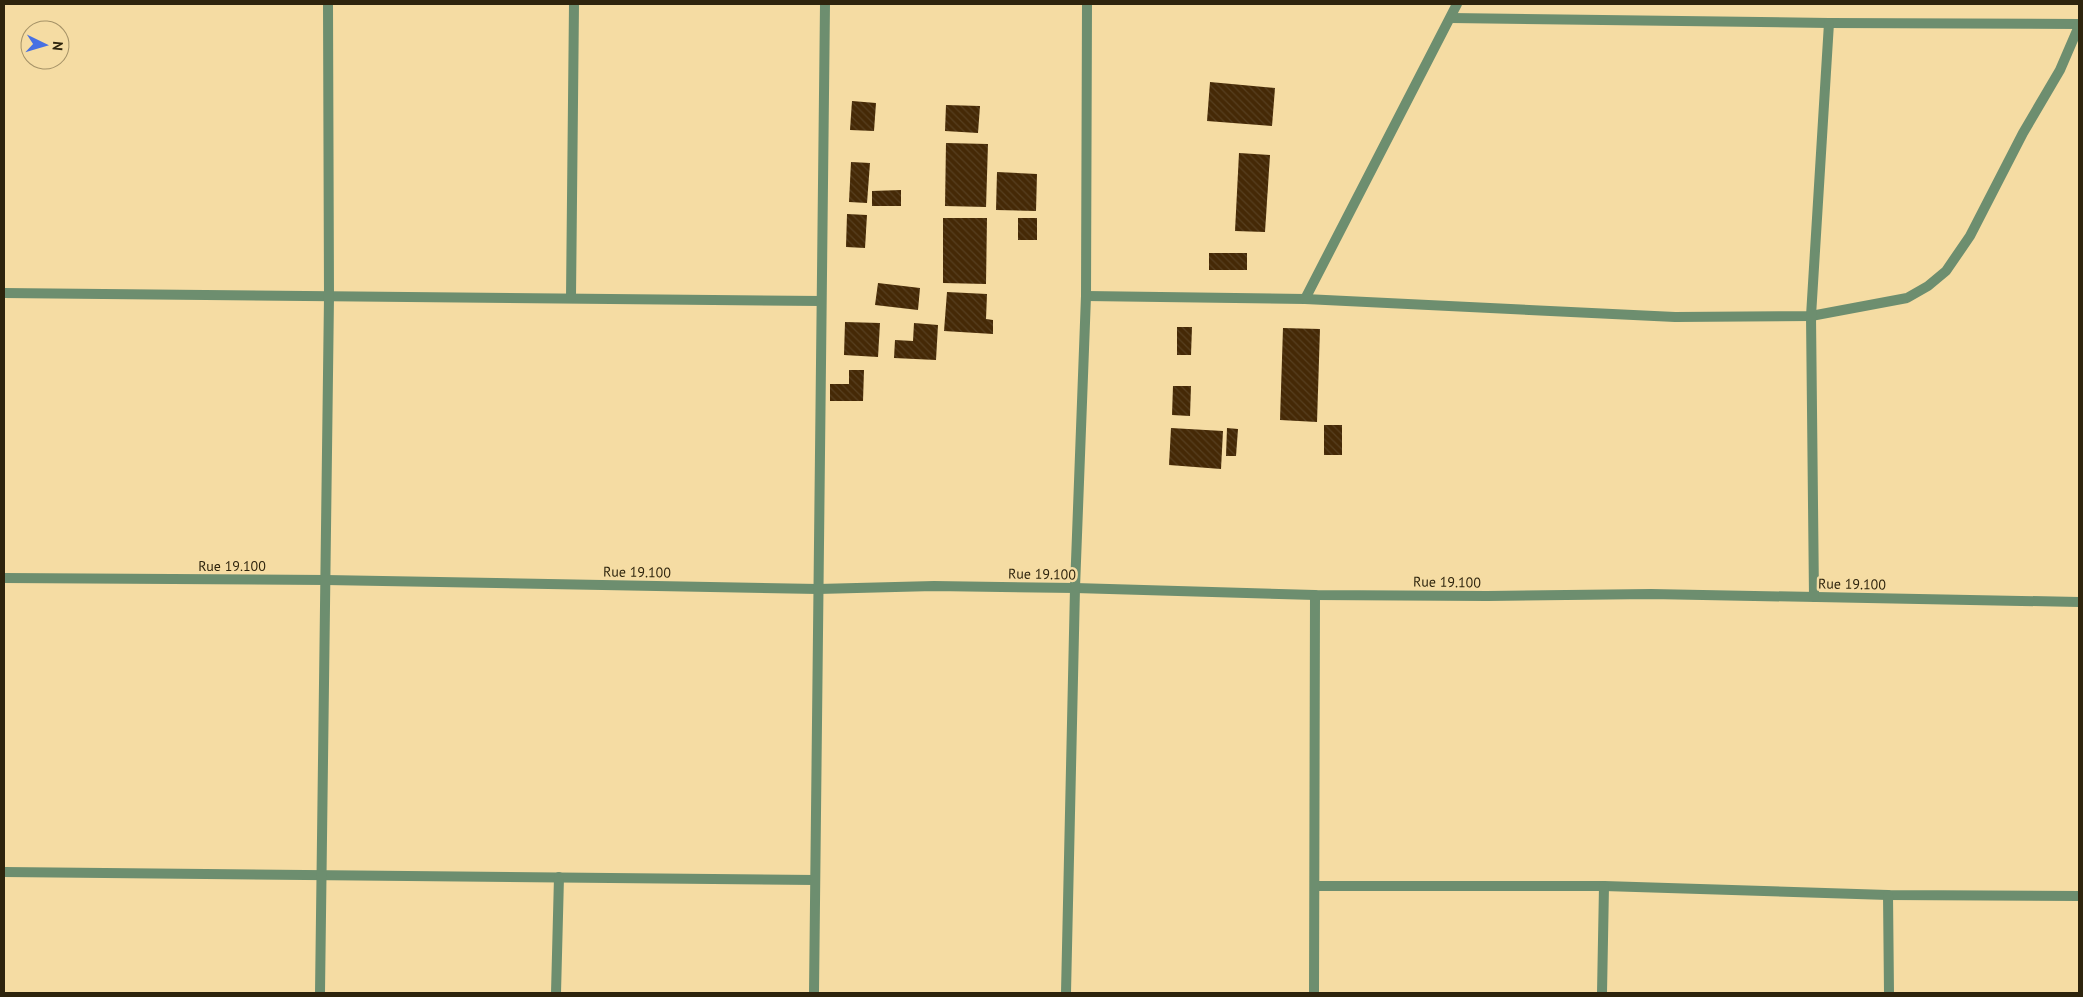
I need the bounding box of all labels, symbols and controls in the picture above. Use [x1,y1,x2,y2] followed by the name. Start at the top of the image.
[20,20,70,70] north arrow
[49,41,67,52] text: N
[198,557,266,575] street label: Rue 19.100
[603,562,671,582] street label: Rue 19.100
[1008,564,1076,584] street label: Rue 19.100
[1413,572,1481,592] street label: Rue 19.100
[1818,574,1886,594] street label: Rue 19.100

